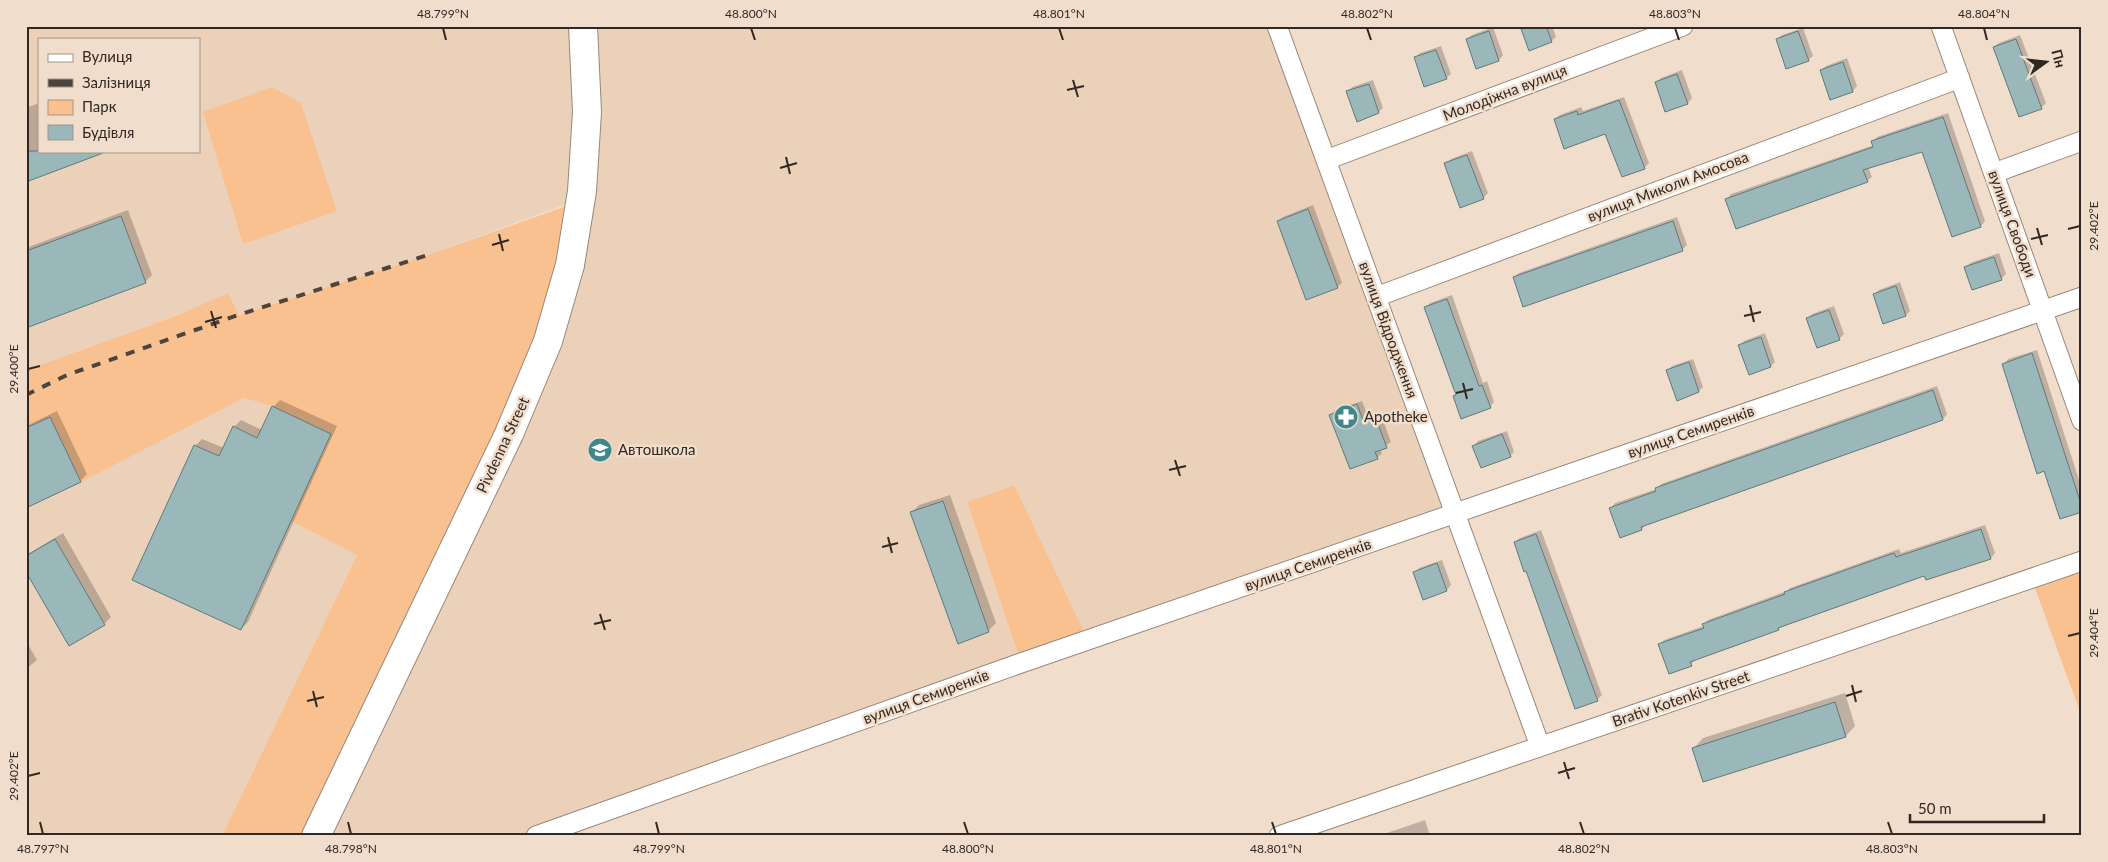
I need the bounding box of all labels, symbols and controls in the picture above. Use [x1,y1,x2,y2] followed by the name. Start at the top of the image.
[417,6,469,21] text: 48.799°N
[725,6,777,21] text: 48.800°N
[1033,6,1085,21] text: 48.801°N
[1341,6,1393,21] text: 48.802°N
[1649,6,1701,21] text: 48.803°N
[1958,6,2010,21] text: 48.804°N
[38,38,200,152] legend
[2020,38,2070,88] north arrow
[82,47,132,65] text: Вулиця
[2048,47,2070,70] text: Пн
[1440,60,1569,124] street label: Молодіжна вулиця
[82,73,151,91] text: Залізниця
[82,97,117,115] text: Парк
[82,123,134,141] text: Будівля
[1585,147,1751,225] street label: вулиця Миколи Амосова
[1985,168,2041,280] street label: вулиця Свободи
[2086,201,2101,251] text: 29.402°E
[1356,259,1422,400] street label: вулиця Відродження
[6,344,21,394] text: 29.400°E
[472,393,532,495] street label: Pivdenna Street
[1625,401,1756,461] street label: вулиця Семиренків
[1333,404,1359,430] pharmacy icon: Apotheke
[1364,407,1428,425] place label: Apotheke
[587,437,613,463] school or university icon: Автошкола
[618,440,696,458] place label: Автошкола
[1242,534,1373,594] street label: вулиця Семиренків
[2086,608,2101,658] text: 29.404°E
[860,665,991,727] street label: вулиця Семиренків
[1610,666,1752,730] street label: Brativ Kotenkiv Street
[6,751,21,801] text: 29.402°E
[1910,792,2044,824] scale bar
[1918,799,1952,817] text: 50 m
[17,841,69,856] text: 48.797°N
[325,841,377,856] text: 48.798°N
[633,841,685,856] text: 48.799°N
[942,841,994,856] text: 48.800°N
[1250,841,1302,856] text: 48.801°N
[1558,841,1610,856] text: 48.802°N
[1866,841,1918,856] text: 48.803°N

